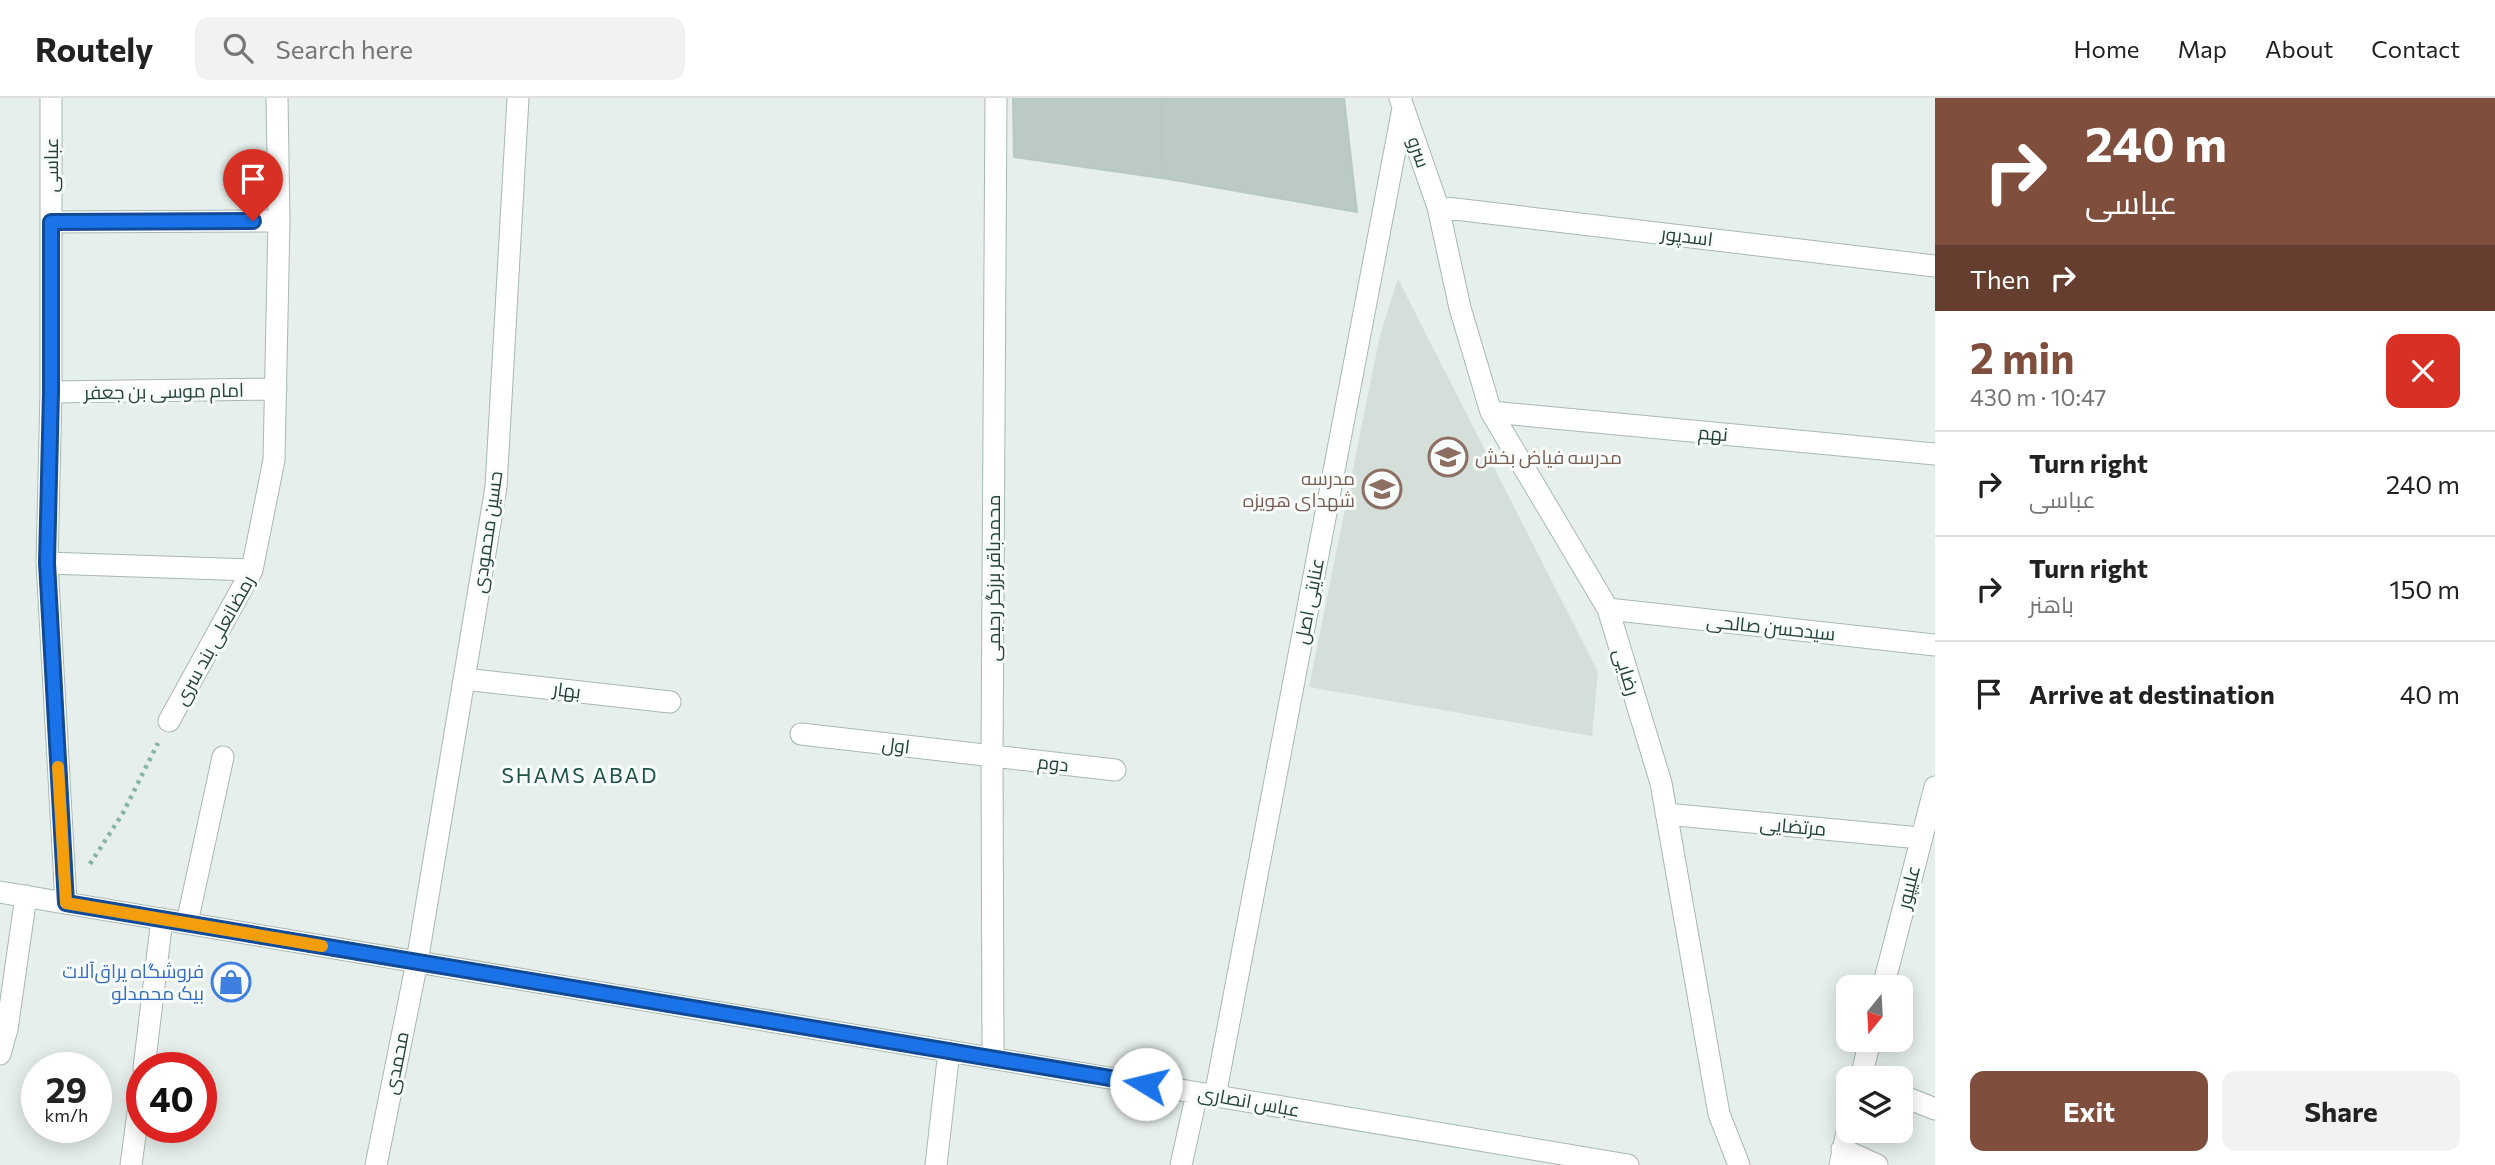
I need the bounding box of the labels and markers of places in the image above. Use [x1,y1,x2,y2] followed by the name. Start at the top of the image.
[223,149,283,221] pin
[1427,436,1469,478] school or university icon: مدرسه فیاض بخش
[1475,445,1622,469] place label: مدرسه فیاض بخش
[1243,466,1355,512] place label: مدرسه شهدای هویزه
[1361,468,1403,510] school or university icon: مدرسه شهدای هویزه
[62,959,204,1005] place label: فروشگاه یراق‌آلات بیک محمدلو
[210,961,252,1003] shop icon: فروشگاه یراق‌آلات بیک محمدلو

